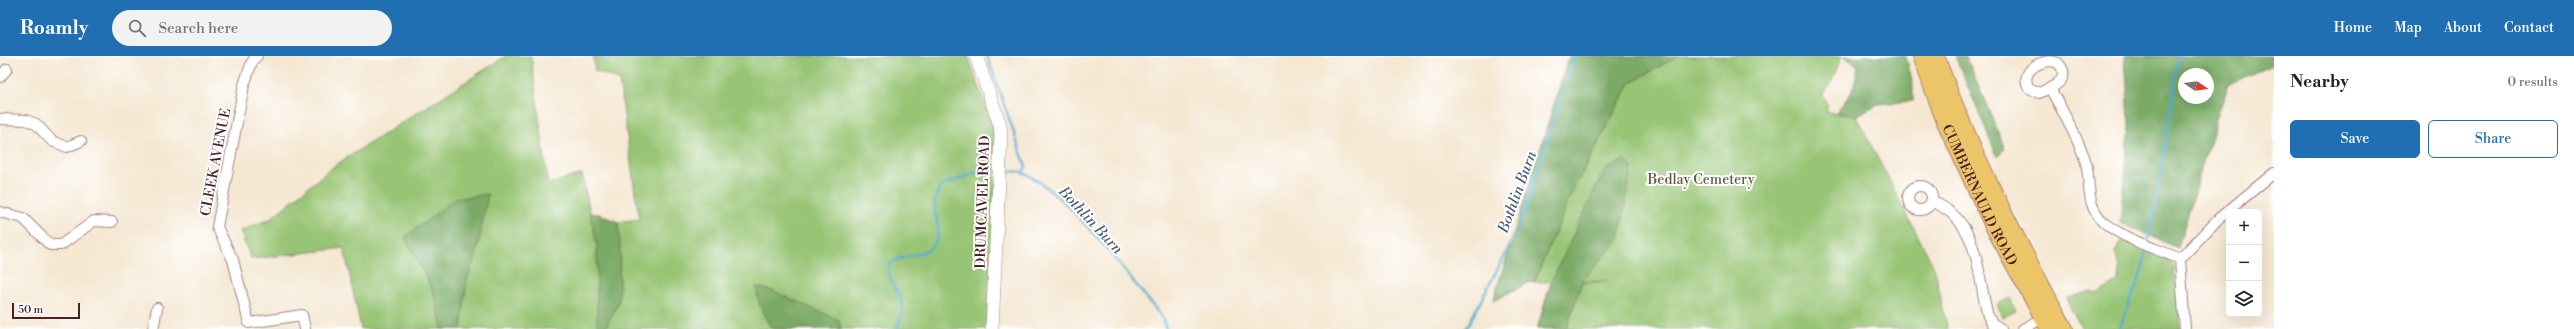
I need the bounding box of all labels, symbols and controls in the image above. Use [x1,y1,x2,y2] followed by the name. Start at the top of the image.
[112,10,392,46] search box
[20,16,88,40] text: Roamly
[126,17,148,39] icon: search
[158,19,238,38] text: Search here
[2334,19,2372,37] text: Home
[2394,19,2422,37] text: Map
[2444,19,2482,37] text: About
[2504,19,2554,37] text: Contact
[2178,68,2214,104] north arrow
[2290,71,2349,93] text: Nearby
[2507,74,2558,90] text: 0 results
[197,107,235,218] street label: CLEEK AVENUE
[2290,120,2420,158] button: Save
[2428,120,2558,158] button: Share
[1937,122,2021,269] street label: CUMBERNAULD ROAD
[972,135,994,269] street label: DRUMCAVEL ROAD
[1494,148,1541,237] water label: Bothlin Burn
[1647,171,1755,189] park label: Bedlay Cemetery
[1054,182,1127,259] water label: Bothlin Burn
[2226,209,2262,317] map controls
[2226,209,2262,245] button: +
[2226,245,2262,281] button: −
[2226,281,2262,317] button: layers
[12,301,80,320] scale bar
[18,303,43,317] text: 50 m

